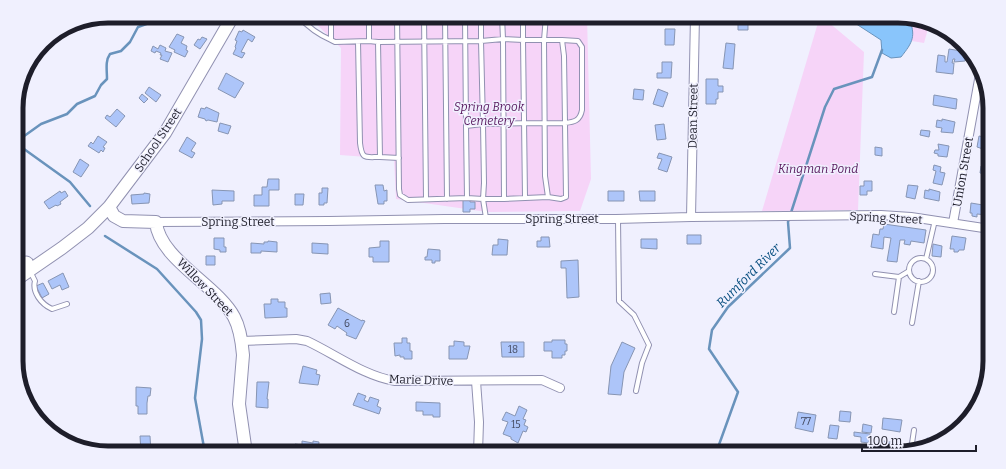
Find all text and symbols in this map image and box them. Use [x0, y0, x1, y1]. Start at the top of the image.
street label: Dean Street [685, 82, 701, 149]
park label: Spring Brook Cemetery [454, 100, 525, 128]
street label: School Street [132, 105, 185, 175]
street label: Union Street [950, 135, 976, 208]
park label: Kingman Pond [778, 162, 858, 176]
street label: Spring Street [849, 209, 924, 227]
street label: Spring Street [525, 212, 599, 226]
street label: Spring Street [201, 215, 275, 229]
water label: Rumford River [713, 240, 784, 310]
street label: Willow Street [174, 255, 236, 319]
house number: 6 [344, 318, 350, 330]
house number: 18 [508, 344, 518, 356]
street label: Marie Drive [389, 372, 453, 388]
house number: 77 [801, 416, 811, 428]
house number: 15 [511, 419, 521, 431]
scale bar [862, 427, 976, 453]
text: 100 m [868, 434, 903, 448]

